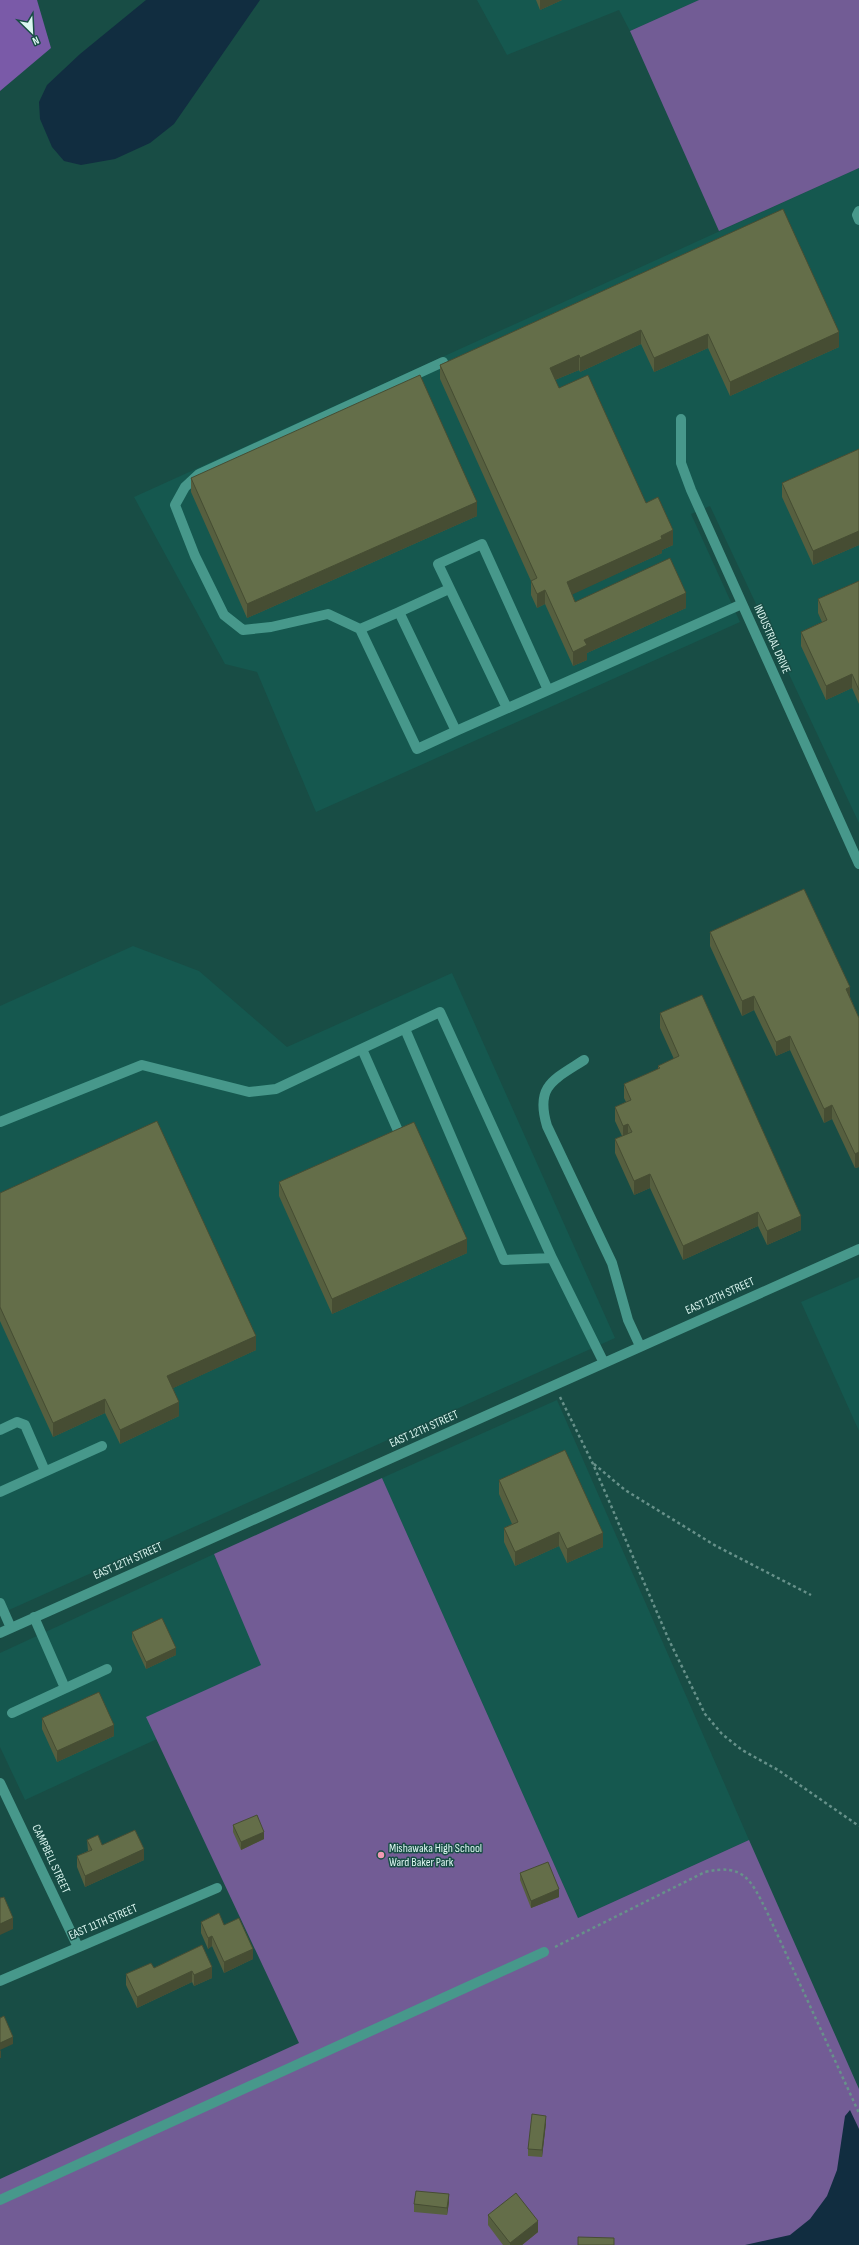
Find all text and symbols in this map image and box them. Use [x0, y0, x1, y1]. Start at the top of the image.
north arrow [12, 12, 52, 52]
text: N [30, 34, 41, 48]
street label: INDUSTRIAL DRIVE [750, 602, 794, 676]
street label: EAST 12TH STREET [683, 1274, 757, 1318]
street label: EAST 12TH STREET [387, 1407, 461, 1451]
street label: EAST 12TH STREET [91, 1539, 165, 1583]
street label: CAMPBELL STREET [28, 1822, 74, 1896]
place label: Mishawaka High School Ward Baker Park [389, 1841, 482, 1870]
marker: Mishawaka High School Ward Baker Park [376, 1850, 386, 1860]
street label: EAST 11TH STREET [66, 1901, 140, 1943]

